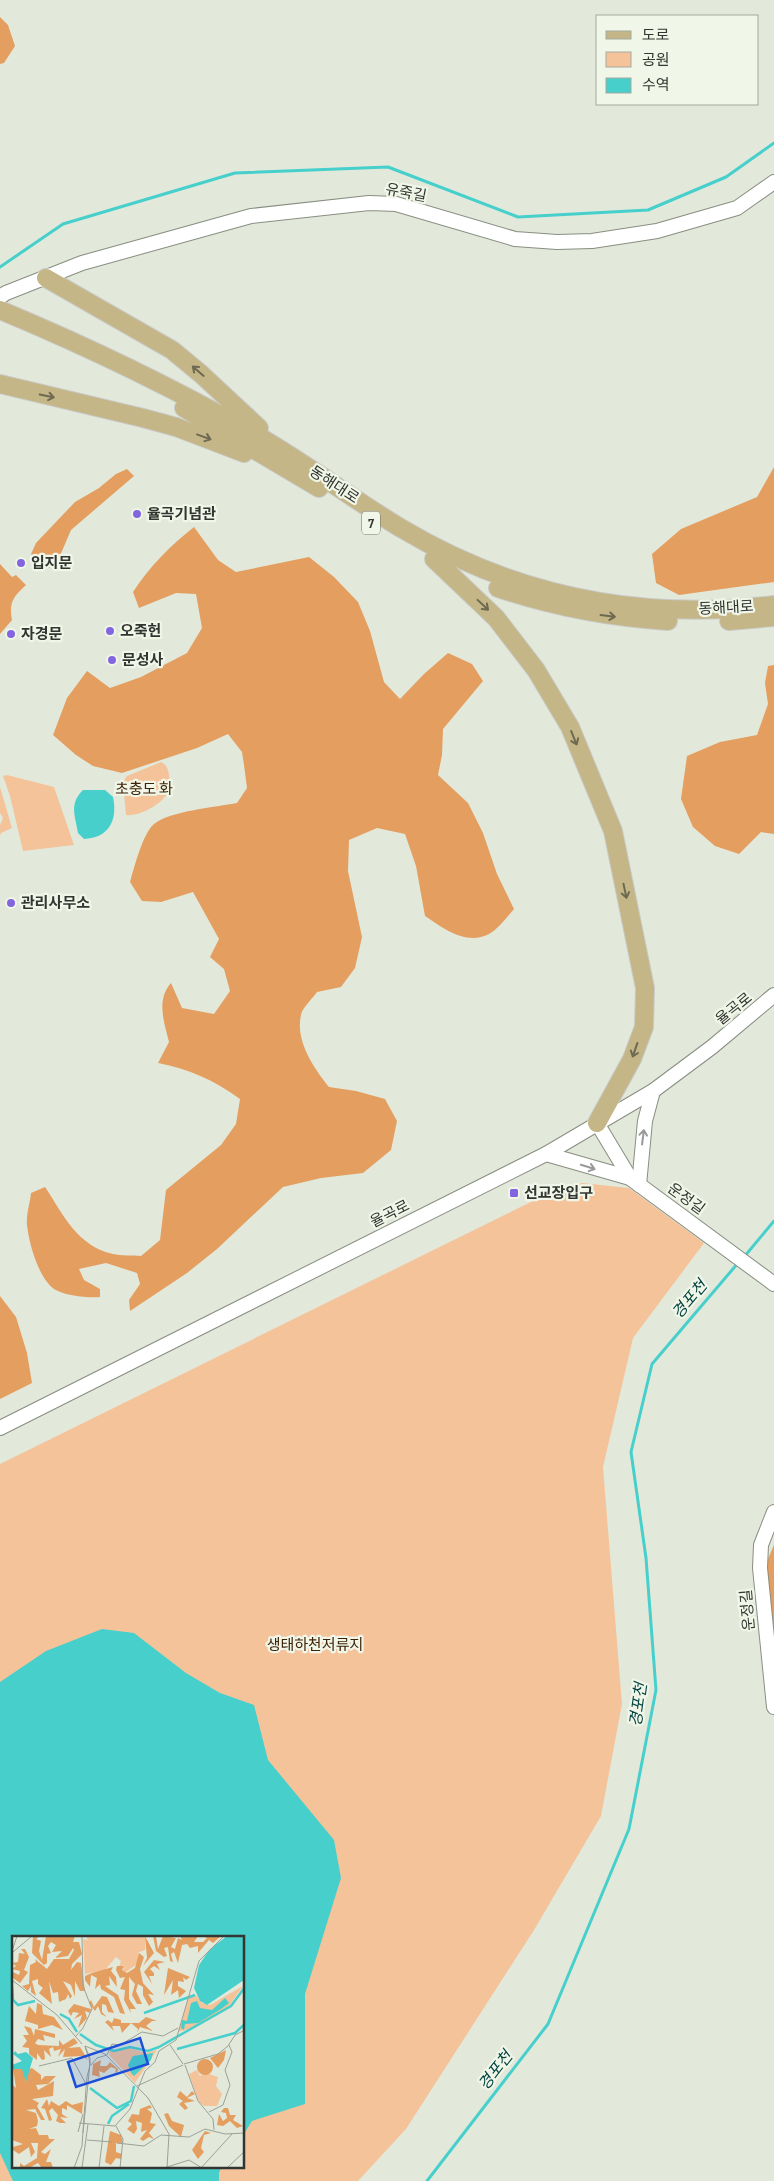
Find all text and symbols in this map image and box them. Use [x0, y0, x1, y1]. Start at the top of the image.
legend [596, 15, 759, 105]
text: 도로 [642, 26, 670, 45]
text: 공원 [642, 51, 670, 70]
text: 수역 [642, 76, 670, 95]
street label: 유죽길 [384, 180, 428, 206]
one-way arrow [191, 366, 204, 377]
one-way arrow [39, 392, 55, 401]
one-way arrow [196, 433, 211, 442]
street label: 동해대로 [306, 462, 362, 508]
place label: 율곡기념관 [147, 505, 216, 524]
marker: 율곡기념관 [131, 508, 143, 520]
road number: 7 [362, 512, 380, 534]
place label: 입지문 [31, 554, 73, 573]
marker: 입지문 [15, 557, 27, 569]
street label: 동해대로 [698, 597, 754, 619]
one-way arrow [476, 599, 489, 611]
one-way arrow [600, 611, 616, 621]
place label: 오죽헌 [120, 622, 161, 641]
place label: 자경문 [21, 625, 63, 644]
marker: 오죽헌 [104, 625, 116, 637]
marker: 자경문 [5, 628, 17, 640]
place label: 문성사 [122, 651, 164, 670]
marker: 문성사 [106, 654, 118, 666]
one-way arrow [570, 730, 579, 745]
park label: 초충도 화 [115, 780, 173, 799]
one-way arrow [621, 883, 630, 899]
place label: 관리사무소 [21, 894, 90, 913]
marker: 관리사무소 [5, 897, 17, 909]
street label: 율곡로 [712, 989, 756, 1029]
one-way arrow [630, 1042, 640, 1058]
one-way arrow [638, 1130, 648, 1146]
one-way arrow [579, 1162, 595, 1172]
street label: 운정길 [664, 1179, 708, 1219]
place label: 선교장입구 [524, 1184, 593, 1203]
marker: 선교장입구 [508, 1187, 520, 1199]
street label: 율곡로 [367, 1196, 413, 1232]
water label: 경포천 [669, 1275, 713, 1323]
street label: 운정길 [737, 1589, 759, 1631]
park label: 생태하천저류지 [267, 1636, 363, 1655]
water label: 경포천 [627, 1680, 652, 1728]
inset map [12, 1936, 245, 2168]
water label: 경포천 [475, 2046, 518, 2094]

